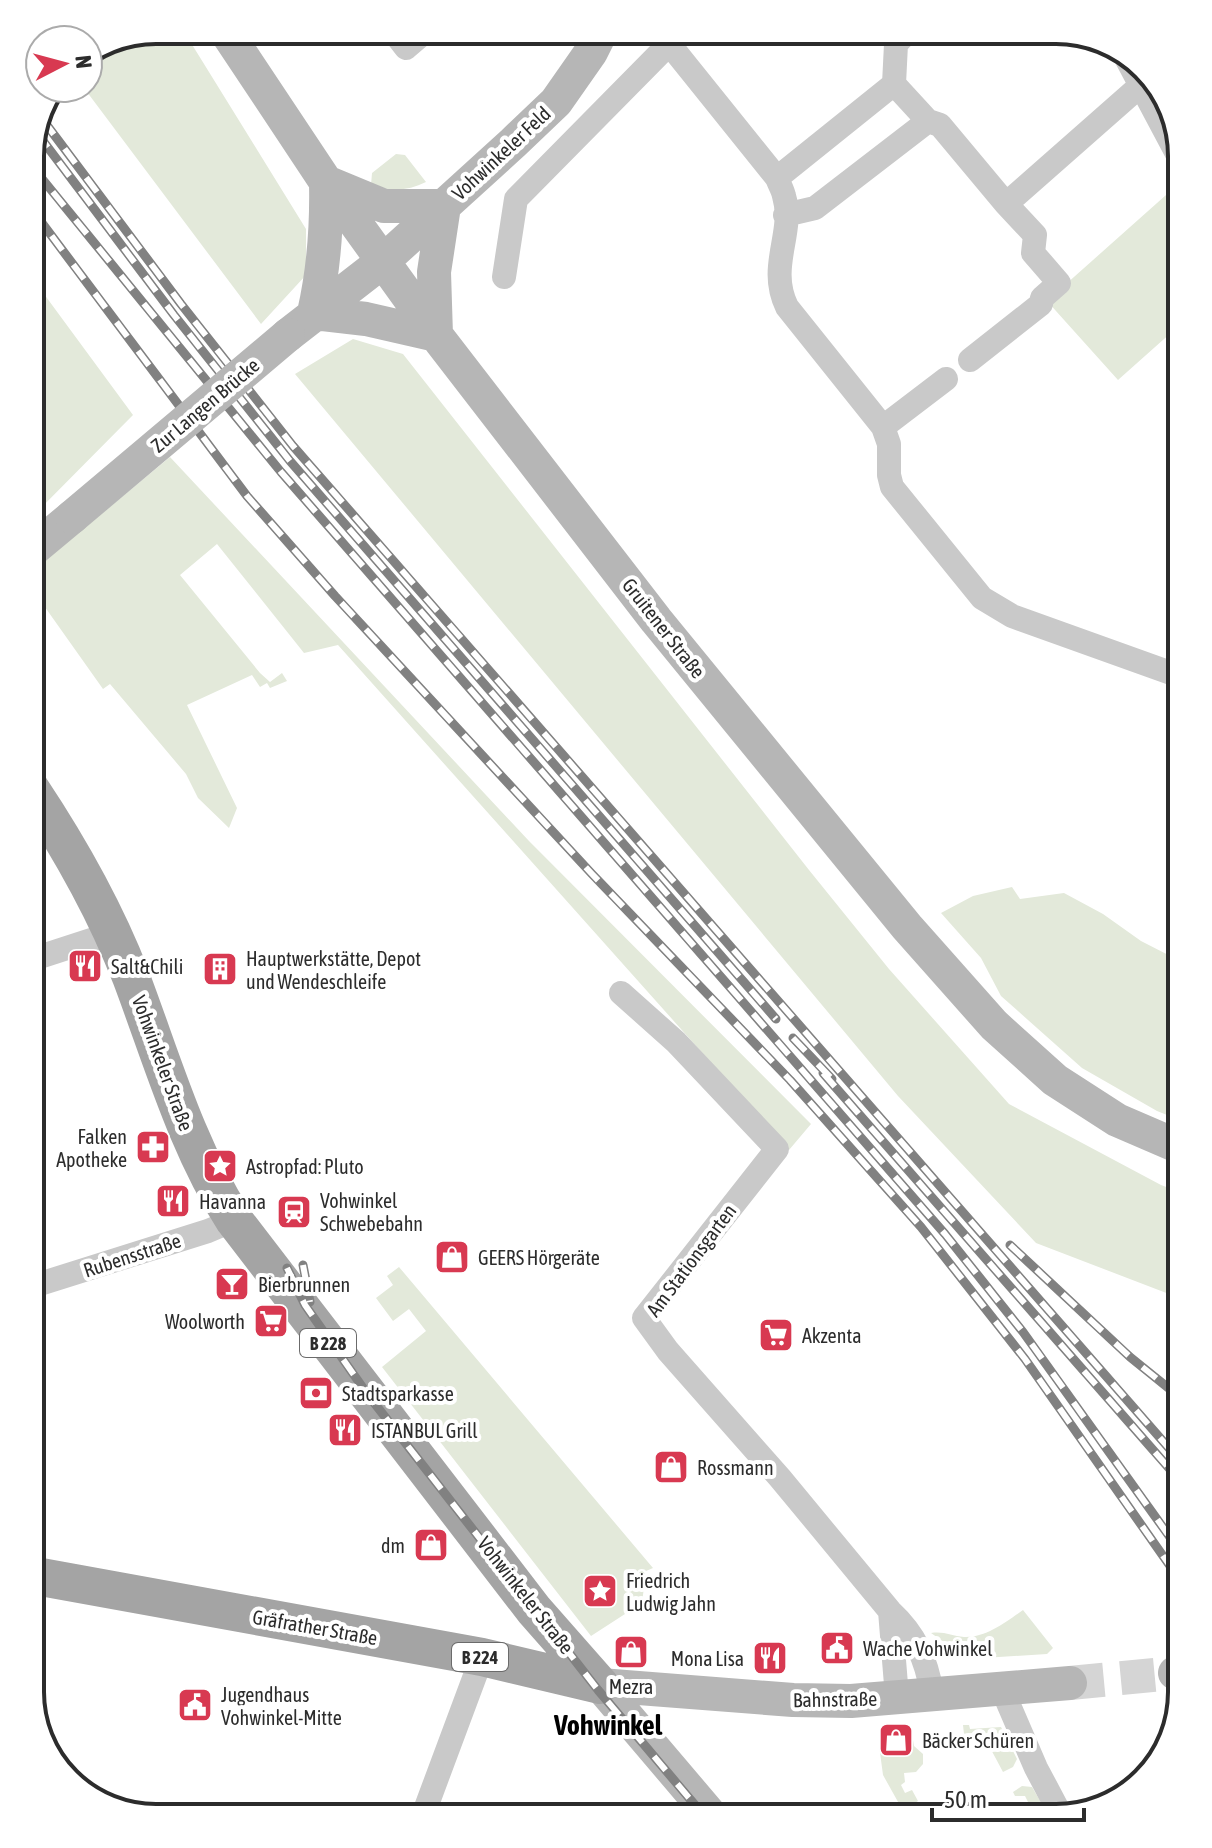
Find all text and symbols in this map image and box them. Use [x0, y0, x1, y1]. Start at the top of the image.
north arrow [24, 24, 104, 104]
text: N [70, 54, 97, 70]
street label: Vohwinkeler Feld [447, 102, 555, 204]
street label: Zur Langen Brücke [146, 353, 264, 457]
street label: Gruitener Straße [618, 574, 710, 682]
restaurant icon: Salt&Chili [66, 947, 104, 985]
place label: Hauptwerkstätte, Depot und Wendeschleife [246, 947, 421, 993]
building icon: Hauptwerkstätte, Depot und Wendeschleife [201, 950, 239, 988]
place label: Salt&Chili [111, 955, 183, 978]
street label: Vohwinkeler Straße [128, 992, 198, 1134]
place label: Falken Apotheke [56, 1125, 127, 1171]
pharmacy icon: Falken Apotheke [134, 1128, 172, 1166]
place icon: Astropfad: Pluto [201, 1147, 239, 1185]
place label: Astropfad: Pluto [246, 1155, 364, 1178]
restaurant icon: Havanna [154, 1182, 192, 1220]
place label: Vohwinkel Schwebebahn [320, 1189, 423, 1235]
place label: Havanna [199, 1190, 266, 1213]
station icon: Vohwinkel Schwebebahn [275, 1193, 313, 1231]
street label: Am Stationsgarten [641, 1199, 741, 1321]
street label: Rubensstraße [80, 1228, 184, 1282]
shop icon: GEERS Hörgeräte [433, 1238, 471, 1276]
place label: GEERS Hörgeräte [478, 1246, 600, 1269]
bar icon: Bierbrunnen [213, 1265, 251, 1303]
place label: Bierbrunnen [258, 1273, 350, 1296]
supermarket icon: Woolworth [252, 1302, 290, 1340]
place label: Woolworth [165, 1310, 245, 1333]
supermarket icon: Akzenta [757, 1316, 795, 1354]
place label: Akzenta [802, 1324, 861, 1347]
road number: B 228 [300, 1329, 356, 1357]
bank icon: Stadtsparkasse [297, 1374, 335, 1412]
place label: Stadtsparkasse [342, 1382, 454, 1405]
restaurant icon: ISTANBUL Grill [326, 1411, 364, 1449]
place label: ISTANBUL Grill [371, 1419, 478, 1442]
shop icon: Rossmann [652, 1448, 690, 1486]
place label: Rossmann [697, 1456, 774, 1479]
shop icon: dm [412, 1526, 450, 1564]
street label: Vohwinkeler Straße [473, 1532, 579, 1658]
place label: dm [381, 1534, 405, 1557]
place label: Friedrich Ludwig Jahn [626, 1569, 716, 1615]
place icon: Friedrich Ludwig Jahn [581, 1572, 619, 1610]
street label: Gräfrather Straße [251, 1605, 379, 1649]
public building icon: Wache Vohwinkel [818, 1629, 856, 1667]
shop icon: Mezra [612, 1633, 650, 1671]
place label: Wache Vohwinkel [863, 1637, 993, 1660]
restaurant icon: Mona Lisa [751, 1639, 789, 1677]
road number: B 224 [452, 1643, 508, 1671]
place label: Mona Lisa [671, 1647, 744, 1670]
place label: Mezra [609, 1675, 653, 1698]
place label: Jugendhaus Vohwinkel-Mitte [221, 1683, 342, 1729]
public building icon: Jugendhaus Vohwinkel-Mitte [176, 1686, 214, 1724]
street label: Bahnstraße [793, 1687, 877, 1711]
district label: Vohwinkel [553, 1709, 663, 1741]
shop icon: Bäcker Schüren [877, 1721, 915, 1759]
place label: Bäcker Schüren [922, 1729, 1034, 1752]
scale bar [932, 1772, 1084, 1822]
text: 50 m [944, 1786, 987, 1813]

